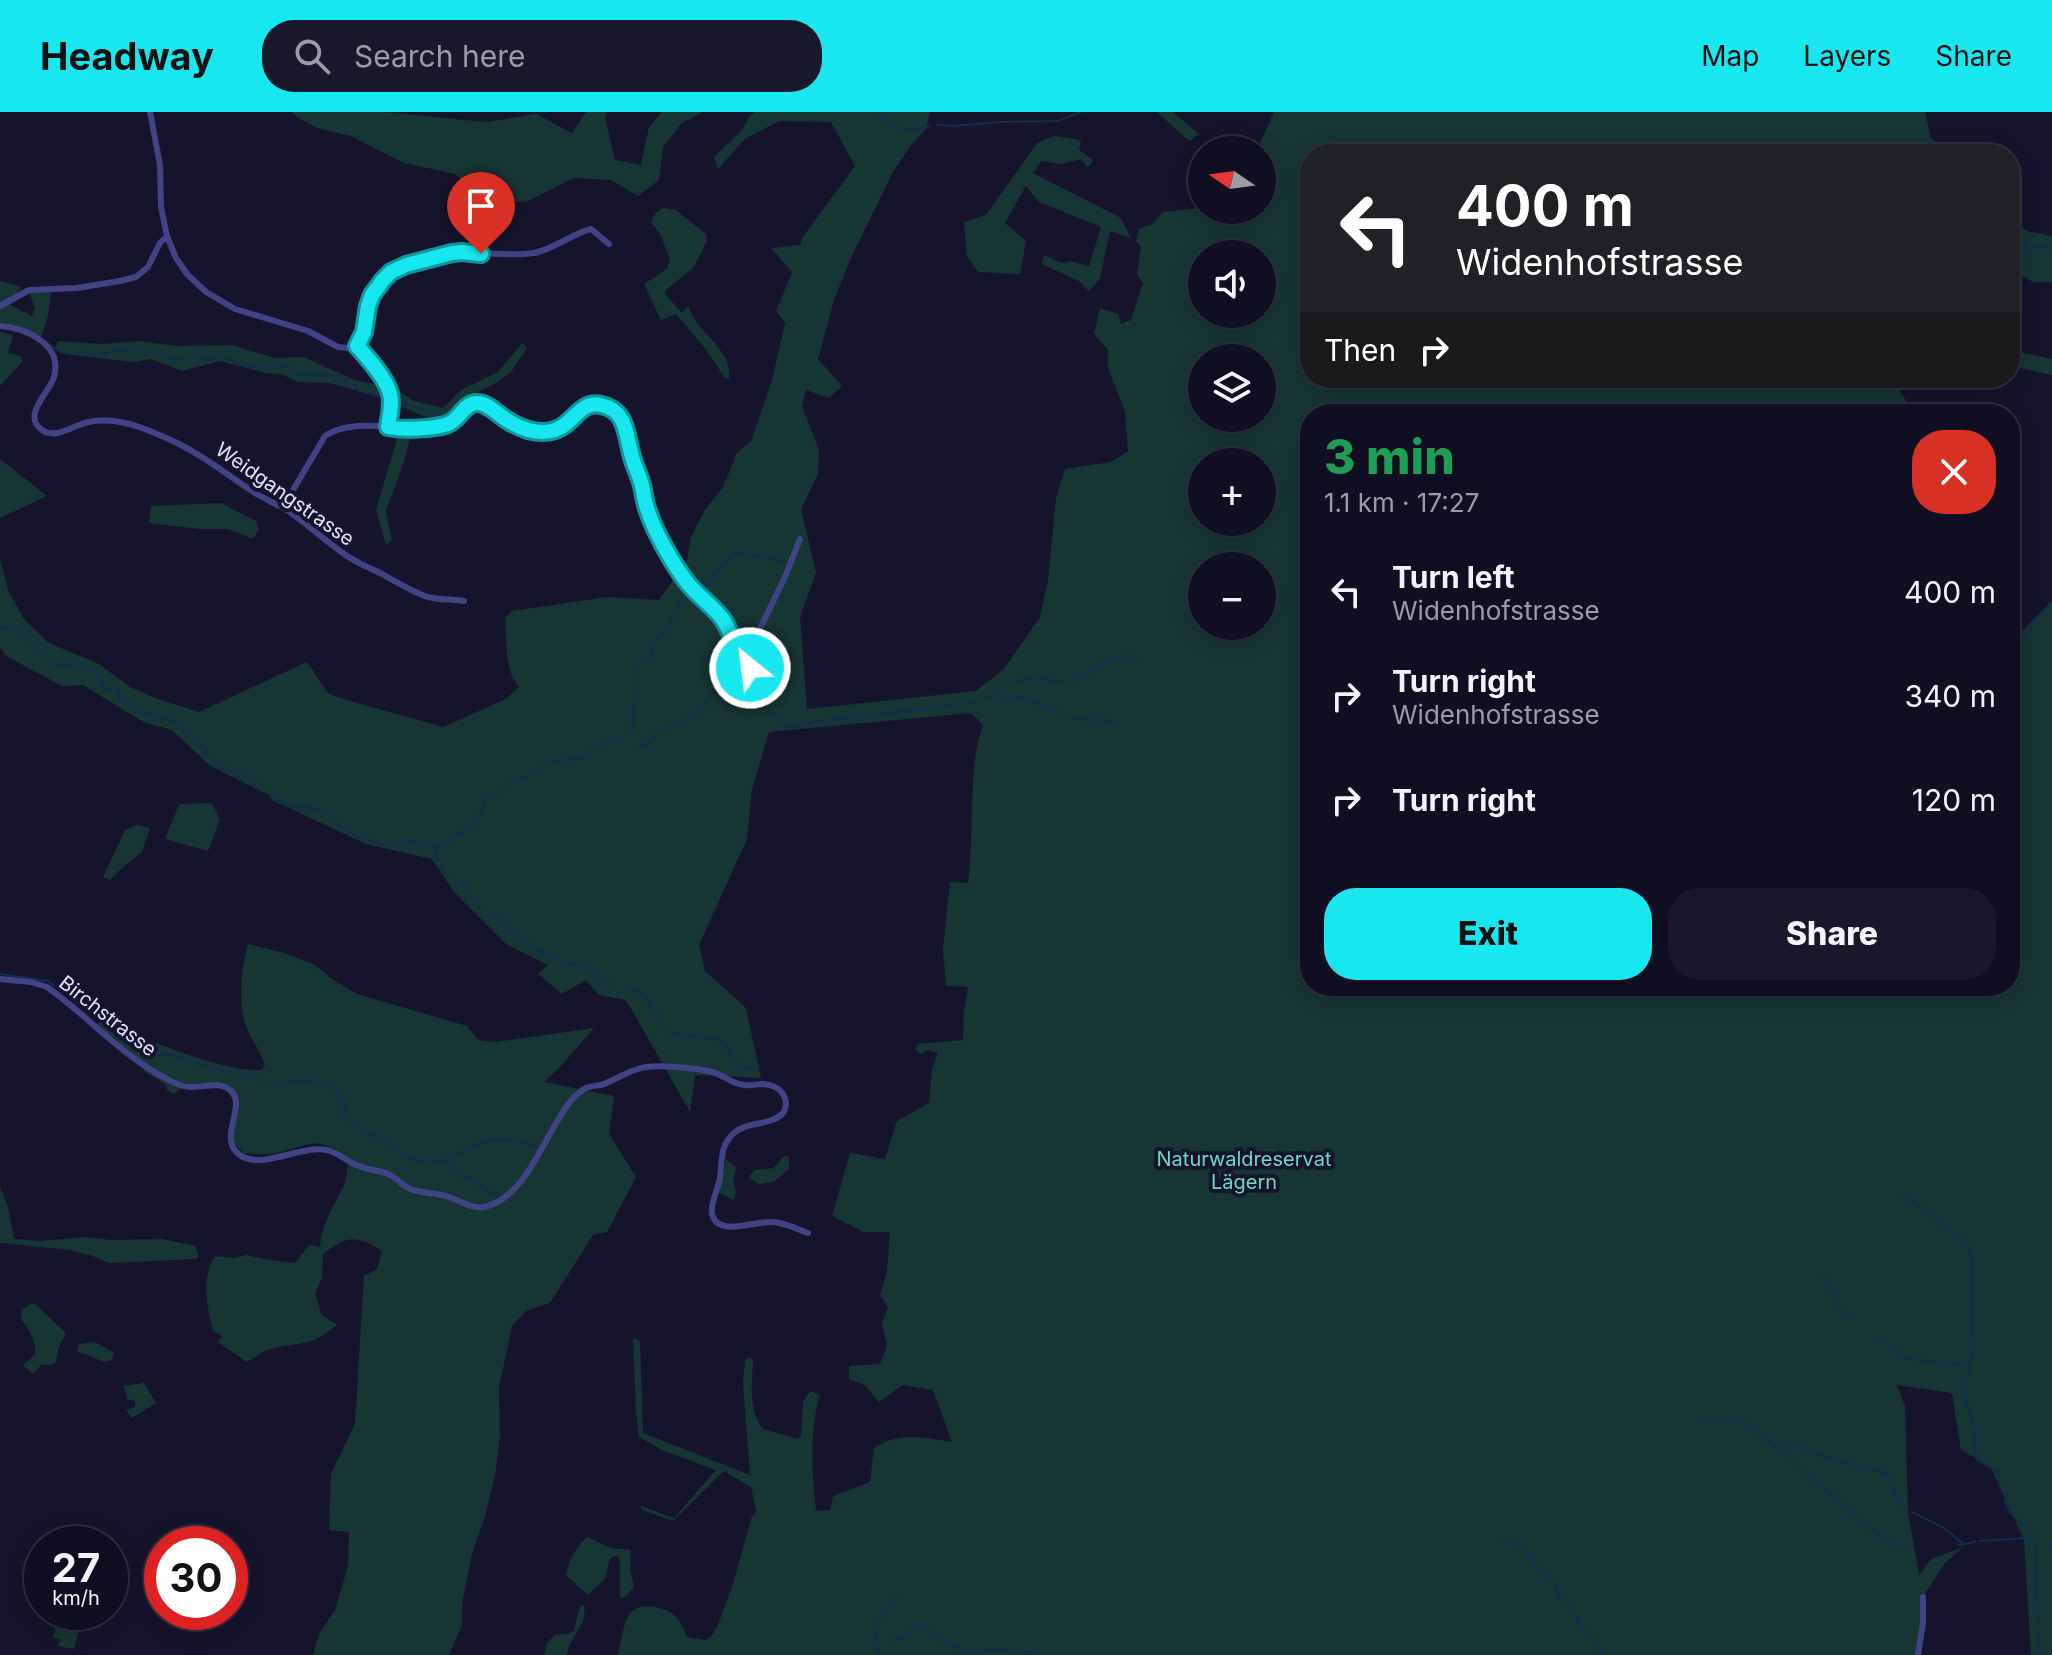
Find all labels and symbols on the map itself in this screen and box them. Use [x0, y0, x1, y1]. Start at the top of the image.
north arrow [1188, 136, 1276, 224]
pin [447, 172, 515, 254]
street label: Weidgangstrasse [211, 437, 359, 551]
position arrow [708, 626, 792, 710]
street label: Birchstrasse [55, 971, 161, 1061]
park label: Naturwaldreservat Lägern [1157, 1147, 1332, 1194]
speed limit sign: 30 [144, 1526, 248, 1630]

